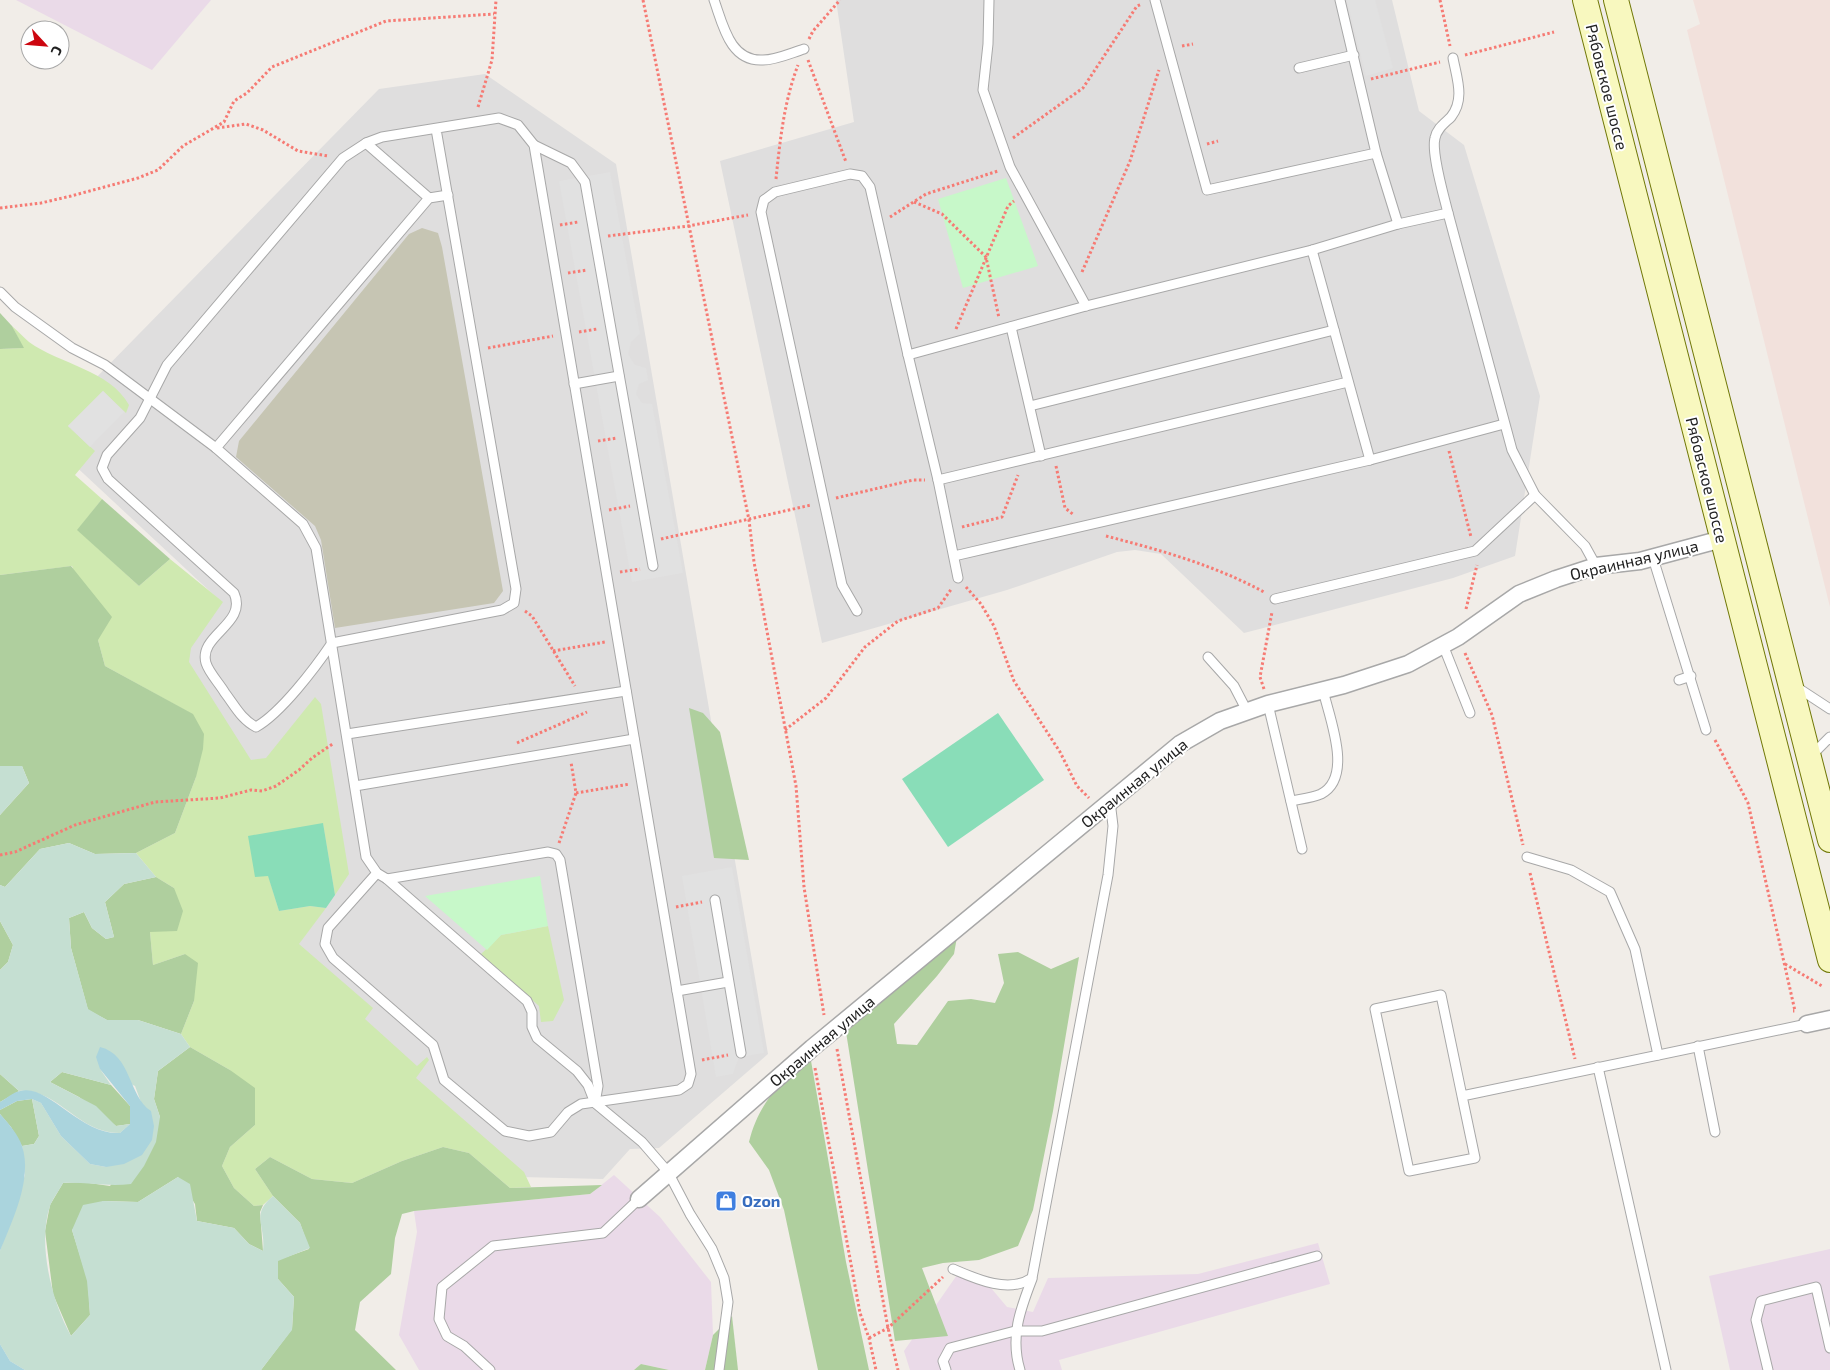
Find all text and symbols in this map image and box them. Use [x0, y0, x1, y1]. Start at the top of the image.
north arrow [20, 20, 70, 70]
street label: Рябовское шоссе [1583, 22, 1632, 152]
text: С [48, 43, 67, 58]
street label: Рябовское шоссе [1683, 415, 1732, 545]
street label: Окраинная улица [1568, 535, 1700, 585]
street label: Окраинная улица [1077, 734, 1191, 832]
street label: Окраинная улица [765, 991, 879, 1091]
shop icon: Ozon [714, 1189, 738, 1213]
place label: Ozon [742, 1191, 780, 1210]

